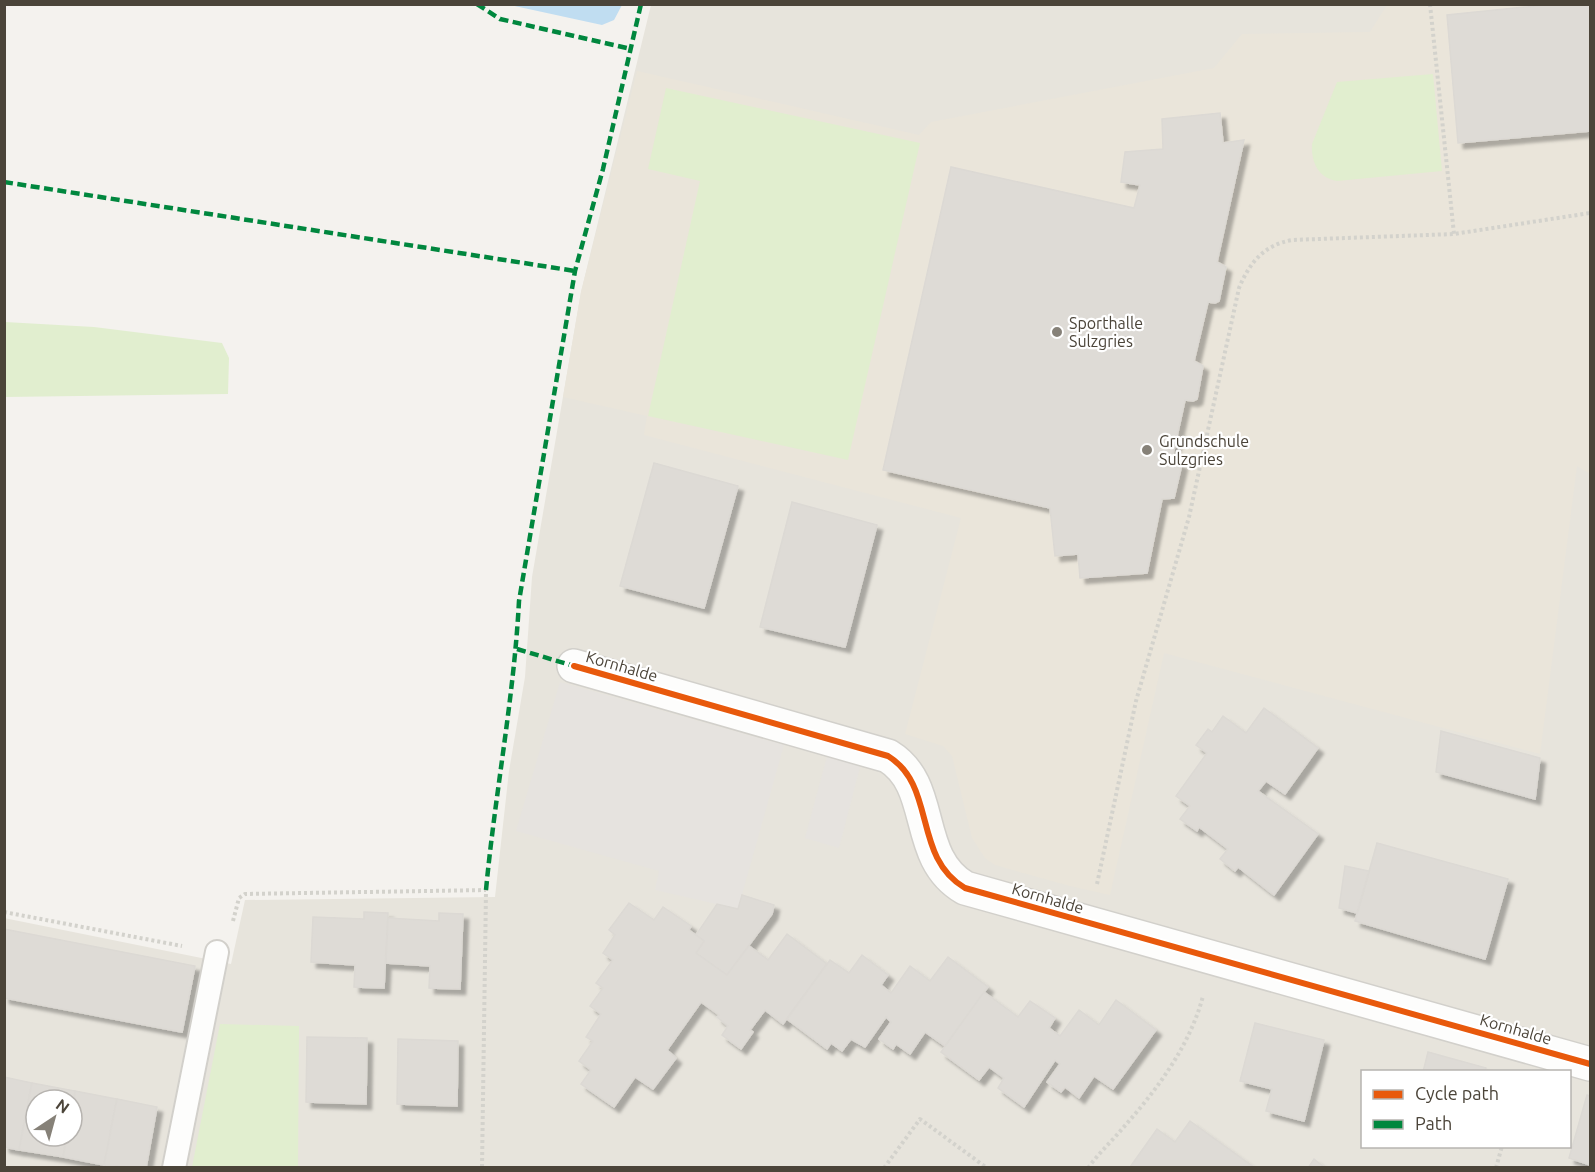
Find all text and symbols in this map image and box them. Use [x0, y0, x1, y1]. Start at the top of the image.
place label: Sporthalle Sulzgries [1069, 314, 1143, 350]
marker: Sporthalle Sulzgries [1050, 325, 1064, 339]
place label: Grundschule Sulzgries [1159, 432, 1249, 468]
marker: Grundschule Sulzgries [1140, 443, 1154, 457]
street label: Kornhalde [584, 647, 660, 685]
street label: Kornhalde [1010, 879, 1086, 917]
street label: Kornhalde [1478, 1010, 1554, 1048]
legend [1361, 1070, 1571, 1148]
text: Cycle path [1415, 1083, 1499, 1103]
north arrow [24, 1088, 84, 1148]
text: N [53, 1095, 73, 1117]
text: Path [1415, 1113, 1452, 1133]

